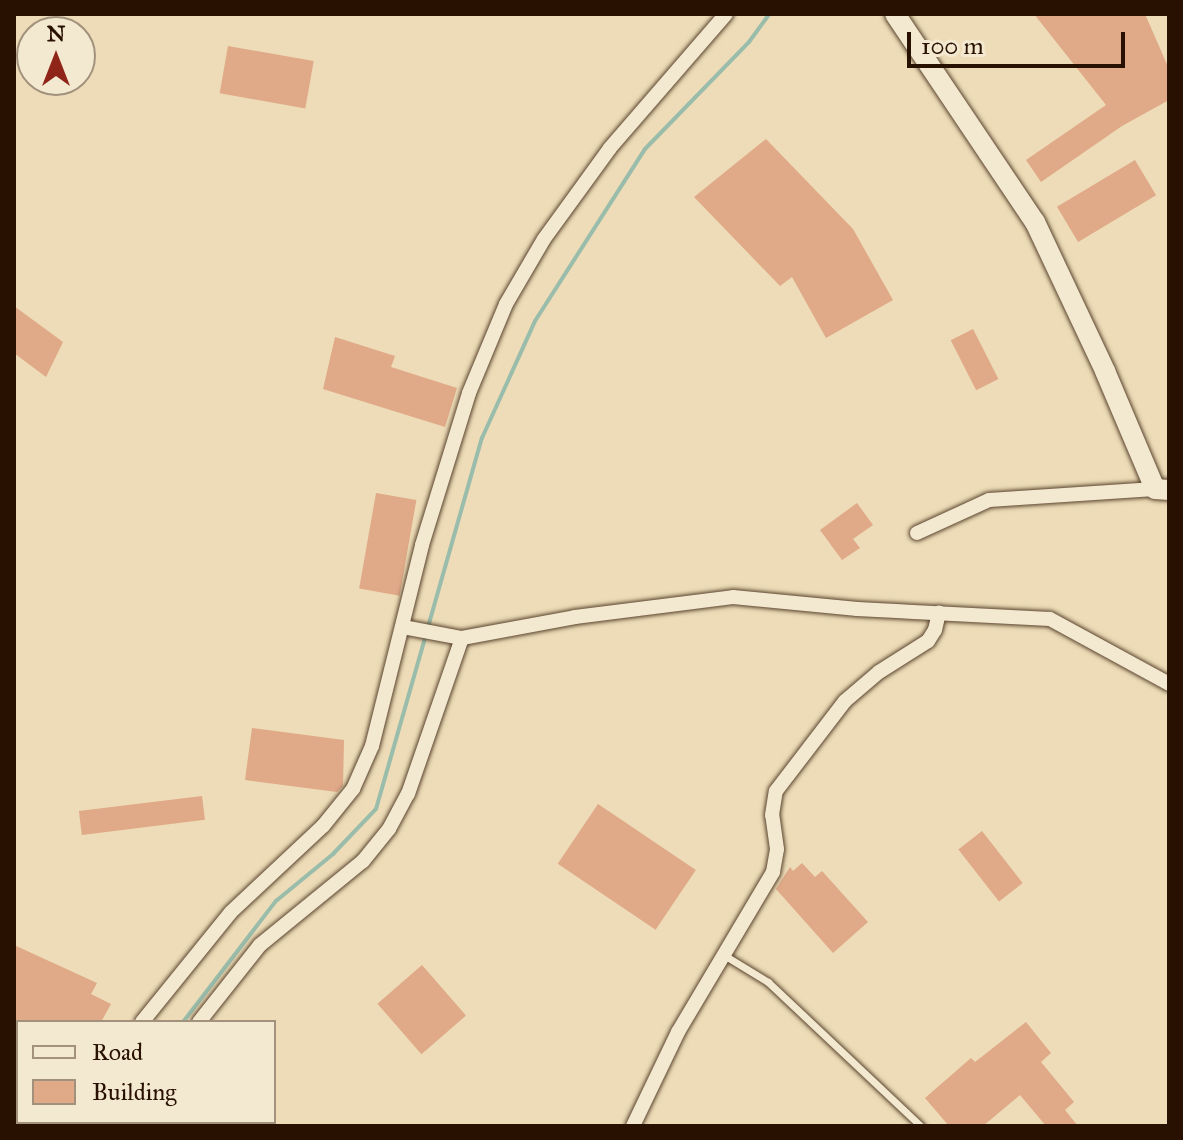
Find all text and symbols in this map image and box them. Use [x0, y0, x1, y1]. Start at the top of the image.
north arrow [16, 16, 96, 96]
scale bar [911, 16, 1129, 66]
text: N [47, 20, 65, 47]
text: 100 m [921, 31, 984, 61]
legend [16, 1020, 276, 1124]
text: Road [92, 1037, 143, 1067]
text: Building [92, 1077, 177, 1107]

